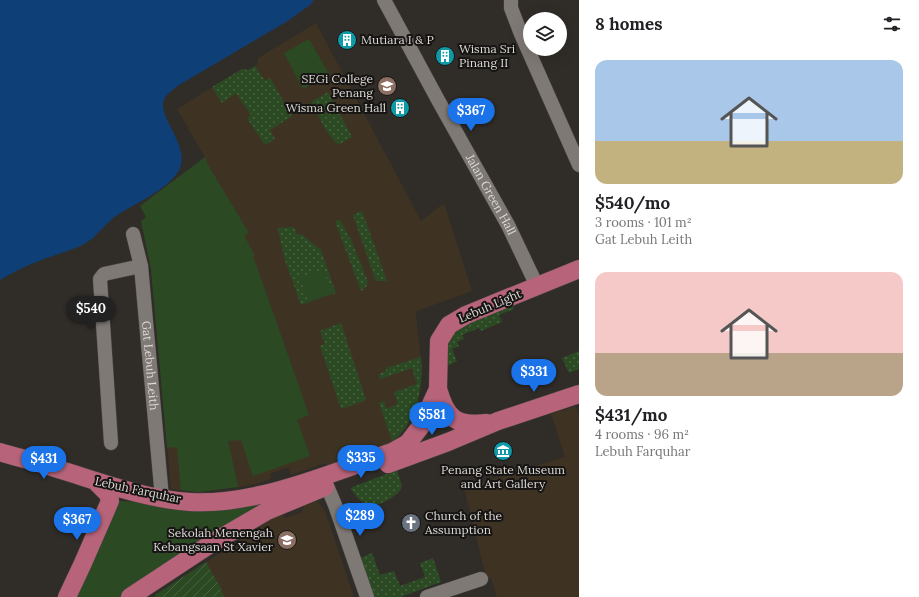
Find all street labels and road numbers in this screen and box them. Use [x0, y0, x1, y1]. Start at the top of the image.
street label: Jalan Green Hall [462, 150, 520, 237]
street label: Lebuh Light [456, 285, 524, 326]
street label: Gat Lebuh Leith [139, 320, 162, 411]
street label: Lebuh Farquhar [94, 473, 183, 506]

